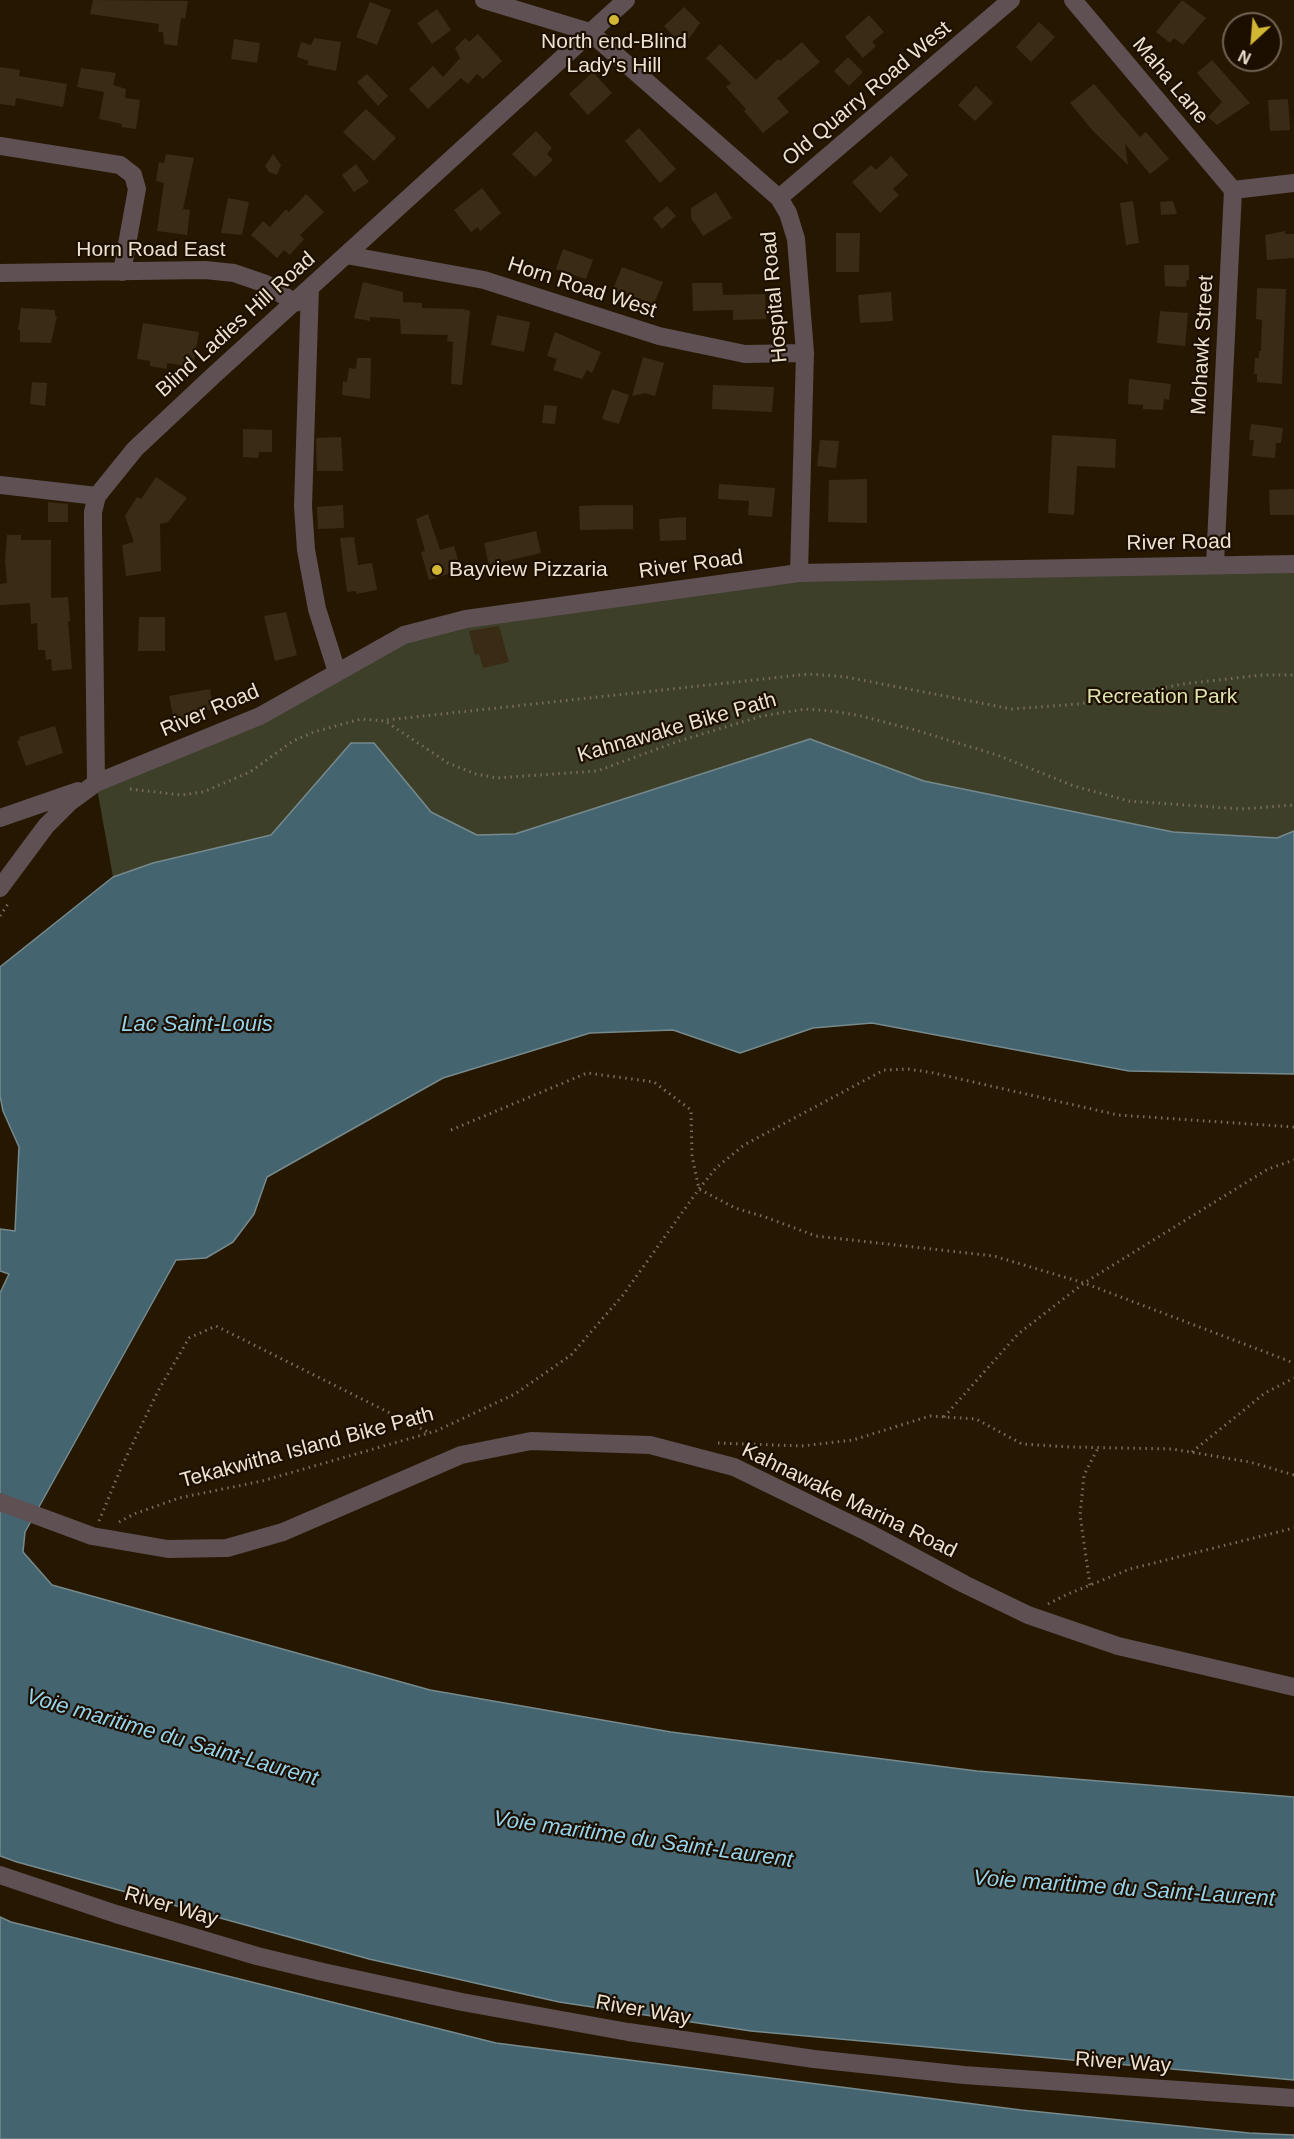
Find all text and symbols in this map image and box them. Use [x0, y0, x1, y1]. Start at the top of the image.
north arrow [1222, 12, 1282, 72]
marker: North end-Blind Lady's Hill [607, 13, 621, 27]
street label: Old Quarry Road West [778, 16, 956, 172]
place label: North end-Blind Lady's Hill [541, 29, 687, 79]
street label: Maha Lane [1127, 33, 1213, 129]
text: N [1236, 47, 1254, 67]
street label: Hospital Road [757, 230, 793, 364]
street label: Horn Road East [76, 237, 226, 263]
street label: Blind Ladies Hill Road [151, 247, 321, 403]
street label: Horn Road West [504, 252, 660, 324]
street label: Mohawk Street [1187, 274, 1219, 416]
street label: River Road [1126, 529, 1232, 557]
street label: River Road [637, 545, 745, 585]
place label: Bayview Pizzaria [449, 557, 608, 583]
marker: Bayview Pizzaria [430, 563, 444, 577]
street label: River Road [157, 679, 263, 743]
park label: Recreation Park [1087, 684, 1237, 710]
street label: Kahnawake Bike Path [575, 688, 779, 768]
water label: Lac Saint-Louis [121, 1012, 273, 1038]
street label: Tekakwitha Island Bike Path [177, 1402, 437, 1494]
street label: Kahnawake Marina Road [738, 1438, 960, 1564]
water label: Voie maritime du Saint-Laurent [23, 1684, 321, 1792]
water label: Voie maritime du Saint-Laurent [491, 1806, 795, 1874]
water label: Voie maritime du Saint-Laurent [972, 1865, 1276, 1913]
street label: River Way [121, 1882, 221, 1932]
street label: River Way [594, 1990, 692, 2032]
street label: River Way [1074, 2047, 1172, 2079]

